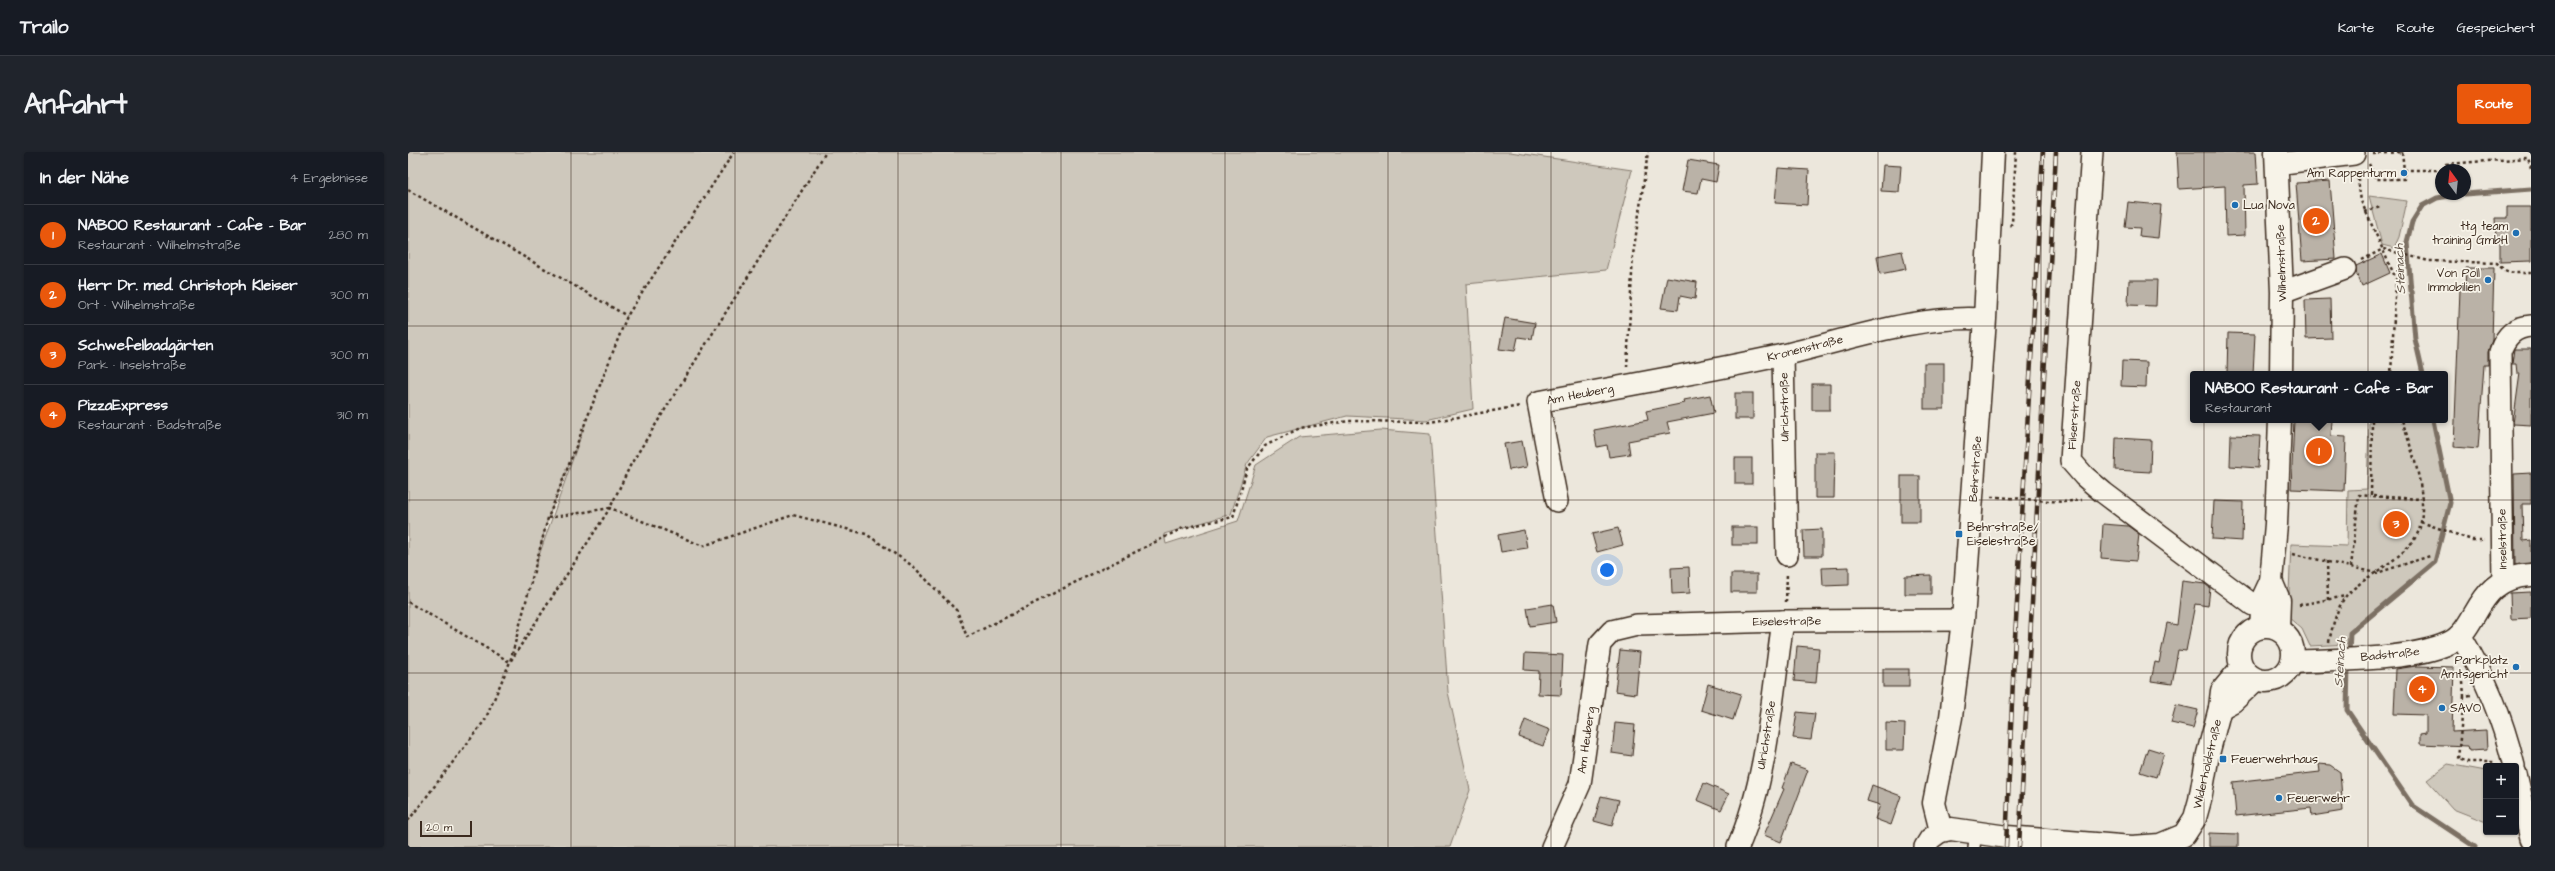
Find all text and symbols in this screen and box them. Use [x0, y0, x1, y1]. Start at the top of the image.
text: Trailo [20, 14, 69, 41]
text: Karte [2338, 18, 2374, 38]
text: Route [2396, 18, 2434, 38]
text: Gespeichert [2456, 18, 2535, 38]
button: Route [2457, 84, 2531, 124]
text: Anfahrt [24, 85, 127, 124]
north arrow [2435, 164, 2471, 200]
place label: Am Rappenturm [2307, 165, 2397, 182]
text: In der Nähe [40, 166, 129, 190]
marker: Am Rappenturm [2399, 168, 2409, 178]
text: 4 Ergebnisse [289, 169, 368, 187]
place label: Lua Nova [2243, 197, 2295, 214]
marker: Lua Nova [2230, 200, 2240, 210]
pin: 2 [2303, 206, 2329, 236]
text: NABOO Restaurant - Cafe - Bar [78, 215, 306, 236]
place label: ttg team training GmbH [2432, 218, 2509, 250]
street label: Wilhelmstraße [2272, 224, 2291, 302]
text: 1 [52, 226, 54, 244]
text: 280 m [329, 226, 368, 244]
marker: ttg team training GmbH [2511, 228, 2521, 238]
text: Restaurant · Wilhelmstraße [78, 236, 241, 254]
water label: Steinach [2390, 243, 2410, 295]
place label: Von Poll Immobilien [2428, 265, 2480, 296]
text: Herr Dr. med. Christoph Kleiser [78, 275, 298, 296]
marker: Von Poll Immobilien [2483, 275, 2493, 285]
text: 2 [49, 286, 57, 304]
text: 300 m [330, 286, 368, 304]
text: Ort · Wilhelmstraße [78, 296, 195, 314]
street label: Kronenstraße [1765, 331, 1845, 366]
text: Schwefelbadgärten [78, 335, 213, 356]
text: 3 [50, 346, 56, 364]
text: 300 m [330, 346, 368, 364]
text: Park · Inselstraße [78, 356, 186, 374]
popup [2190, 371, 2448, 423]
street label: Ulrichstraße [1775, 372, 1794, 442]
text: NABOO Restaurant - Cafe - Bar [2205, 378, 2433, 399]
street label: Filserstraße [2064, 379, 2085, 450]
street label: Am Heuberg [1545, 380, 1615, 410]
text: PizzaExpress [78, 395, 168, 416]
text: Restaurant [2205, 399, 2272, 417]
text: 4 [49, 406, 57, 424]
text: 310 m [336, 406, 368, 424]
text: Restaurant · Badstraße [78, 416, 221, 434]
street label: Behrstraße [1965, 435, 1986, 503]
pin: 1 [2306, 436, 2332, 466]
street label: Inselstraße [2493, 508, 2512, 570]
pin: 3 [2383, 509, 2409, 539]
place label: Behrstraße/ Eiselestraße [1967, 519, 2039, 550]
marker: Behrstraße/ Eiselestraße [1954, 529, 1964, 539]
your location [1597, 560, 1617, 580]
street label: Eiselestraße [1753, 612, 1822, 631]
water label: Steinach [2329, 636, 2351, 688]
street label: Badstraße [2360, 643, 2421, 666]
place label: Parkplatz Amtsgericht [2441, 652, 2508, 684]
marker: Parkplatz Amtsgericht [2511, 662, 2521, 672]
pin: 4 [2409, 674, 2435, 704]
street label: Ulrichstraße [1753, 699, 1780, 771]
place label: SAVO [2450, 700, 2481, 717]
marker: SAVO [2437, 703, 2447, 713]
street label: Am Heuberg [1573, 705, 1601, 775]
street label: Widerholdstraße [2189, 717, 2226, 811]
place label: Feuerwehrhaus [2231, 751, 2318, 768]
marker: Feuerwehrhaus [2218, 754, 2228, 764]
map controls [2483, 763, 2519, 835]
button: + [2483, 763, 2519, 799]
place label: Feuerwehr [2287, 790, 2350, 807]
marker: Feuerwehr [2274, 793, 2284, 803]
button: − [2483, 799, 2519, 835]
scale bar [420, 819, 472, 838]
text: 20 m [426, 820, 452, 835]

